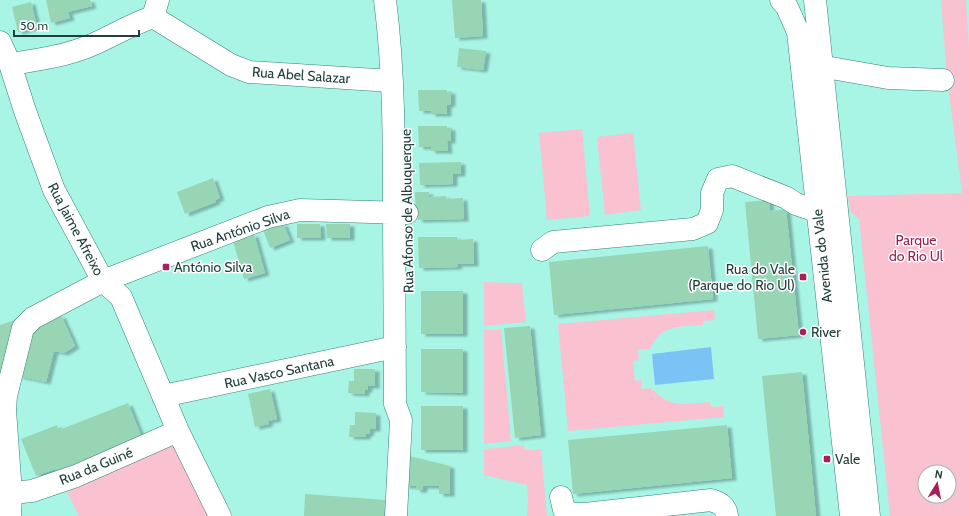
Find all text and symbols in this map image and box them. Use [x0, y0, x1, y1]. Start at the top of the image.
scale bar [14, 12, 139, 38]
text: 50 m [20, 18, 48, 33]
street label: Rua Abel Salazar [251, 63, 351, 87]
street label: Rua Afonso de Albuquerque [397, 129, 417, 293]
street label: Rua Jaime Afreixo [44, 179, 108, 279]
street label: Rua António Silva [188, 205, 292, 255]
street label: Avenida do Vale [808, 208, 836, 304]
park label: Parque do Rio Ul [889, 231, 944, 265]
place label: António Silva [174, 258, 252, 276]
place label: Rua do Vale (Parque do Rio Ul) [688, 260, 795, 294]
marker: António Silva [161, 262, 171, 272]
marker: Rua do Vale (Parque do Rio Ul) [798, 272, 808, 282]
place label: River [811, 323, 841, 341]
marker: River [798, 327, 808, 337]
street label: Rua Vasco Santana [223, 352, 336, 392]
street label: Rua da Guiné [57, 443, 135, 489]
place label: Vale [835, 450, 860, 468]
marker: Vale [822, 454, 832, 464]
north arrow [917, 464, 957, 504]
text: N [934, 467, 944, 482]

